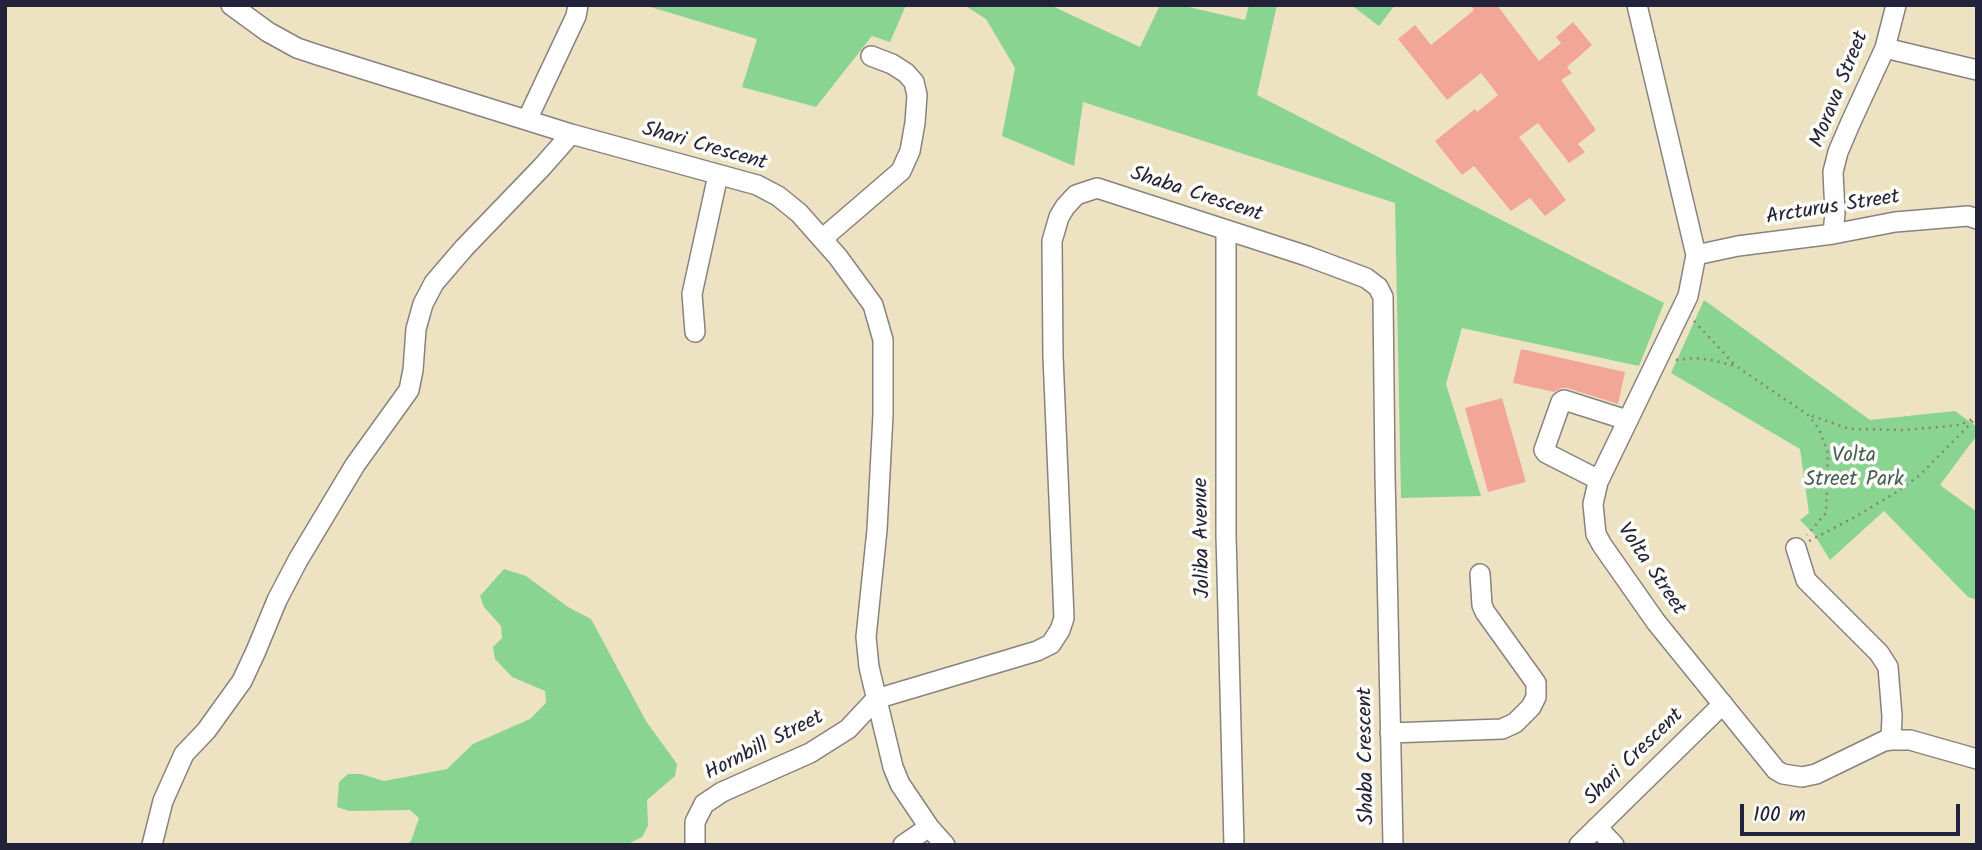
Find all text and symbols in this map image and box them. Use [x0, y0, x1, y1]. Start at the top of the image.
street label: Morava Street [1806, 28, 1876, 152]
street label: Shari Crescent [639, 118, 769, 178]
street label: Shaba Crescent [1127, 163, 1265, 229]
street label: Arcturus Street [1764, 186, 1902, 232]
park label: Volta Street Park [1804, 444, 1904, 494]
street label: Joliba Avenue [1190, 477, 1218, 599]
street label: Volta Street [1610, 519, 1690, 621]
street label: Shaba Crescent [1354, 687, 1382, 825]
street label: Shari Crescent [1580, 704, 1690, 812]
street label: Hornbill Street [701, 706, 829, 788]
scale bar [1744, 790, 1965, 834]
text: 100 m [1753, 799, 1806, 832]

